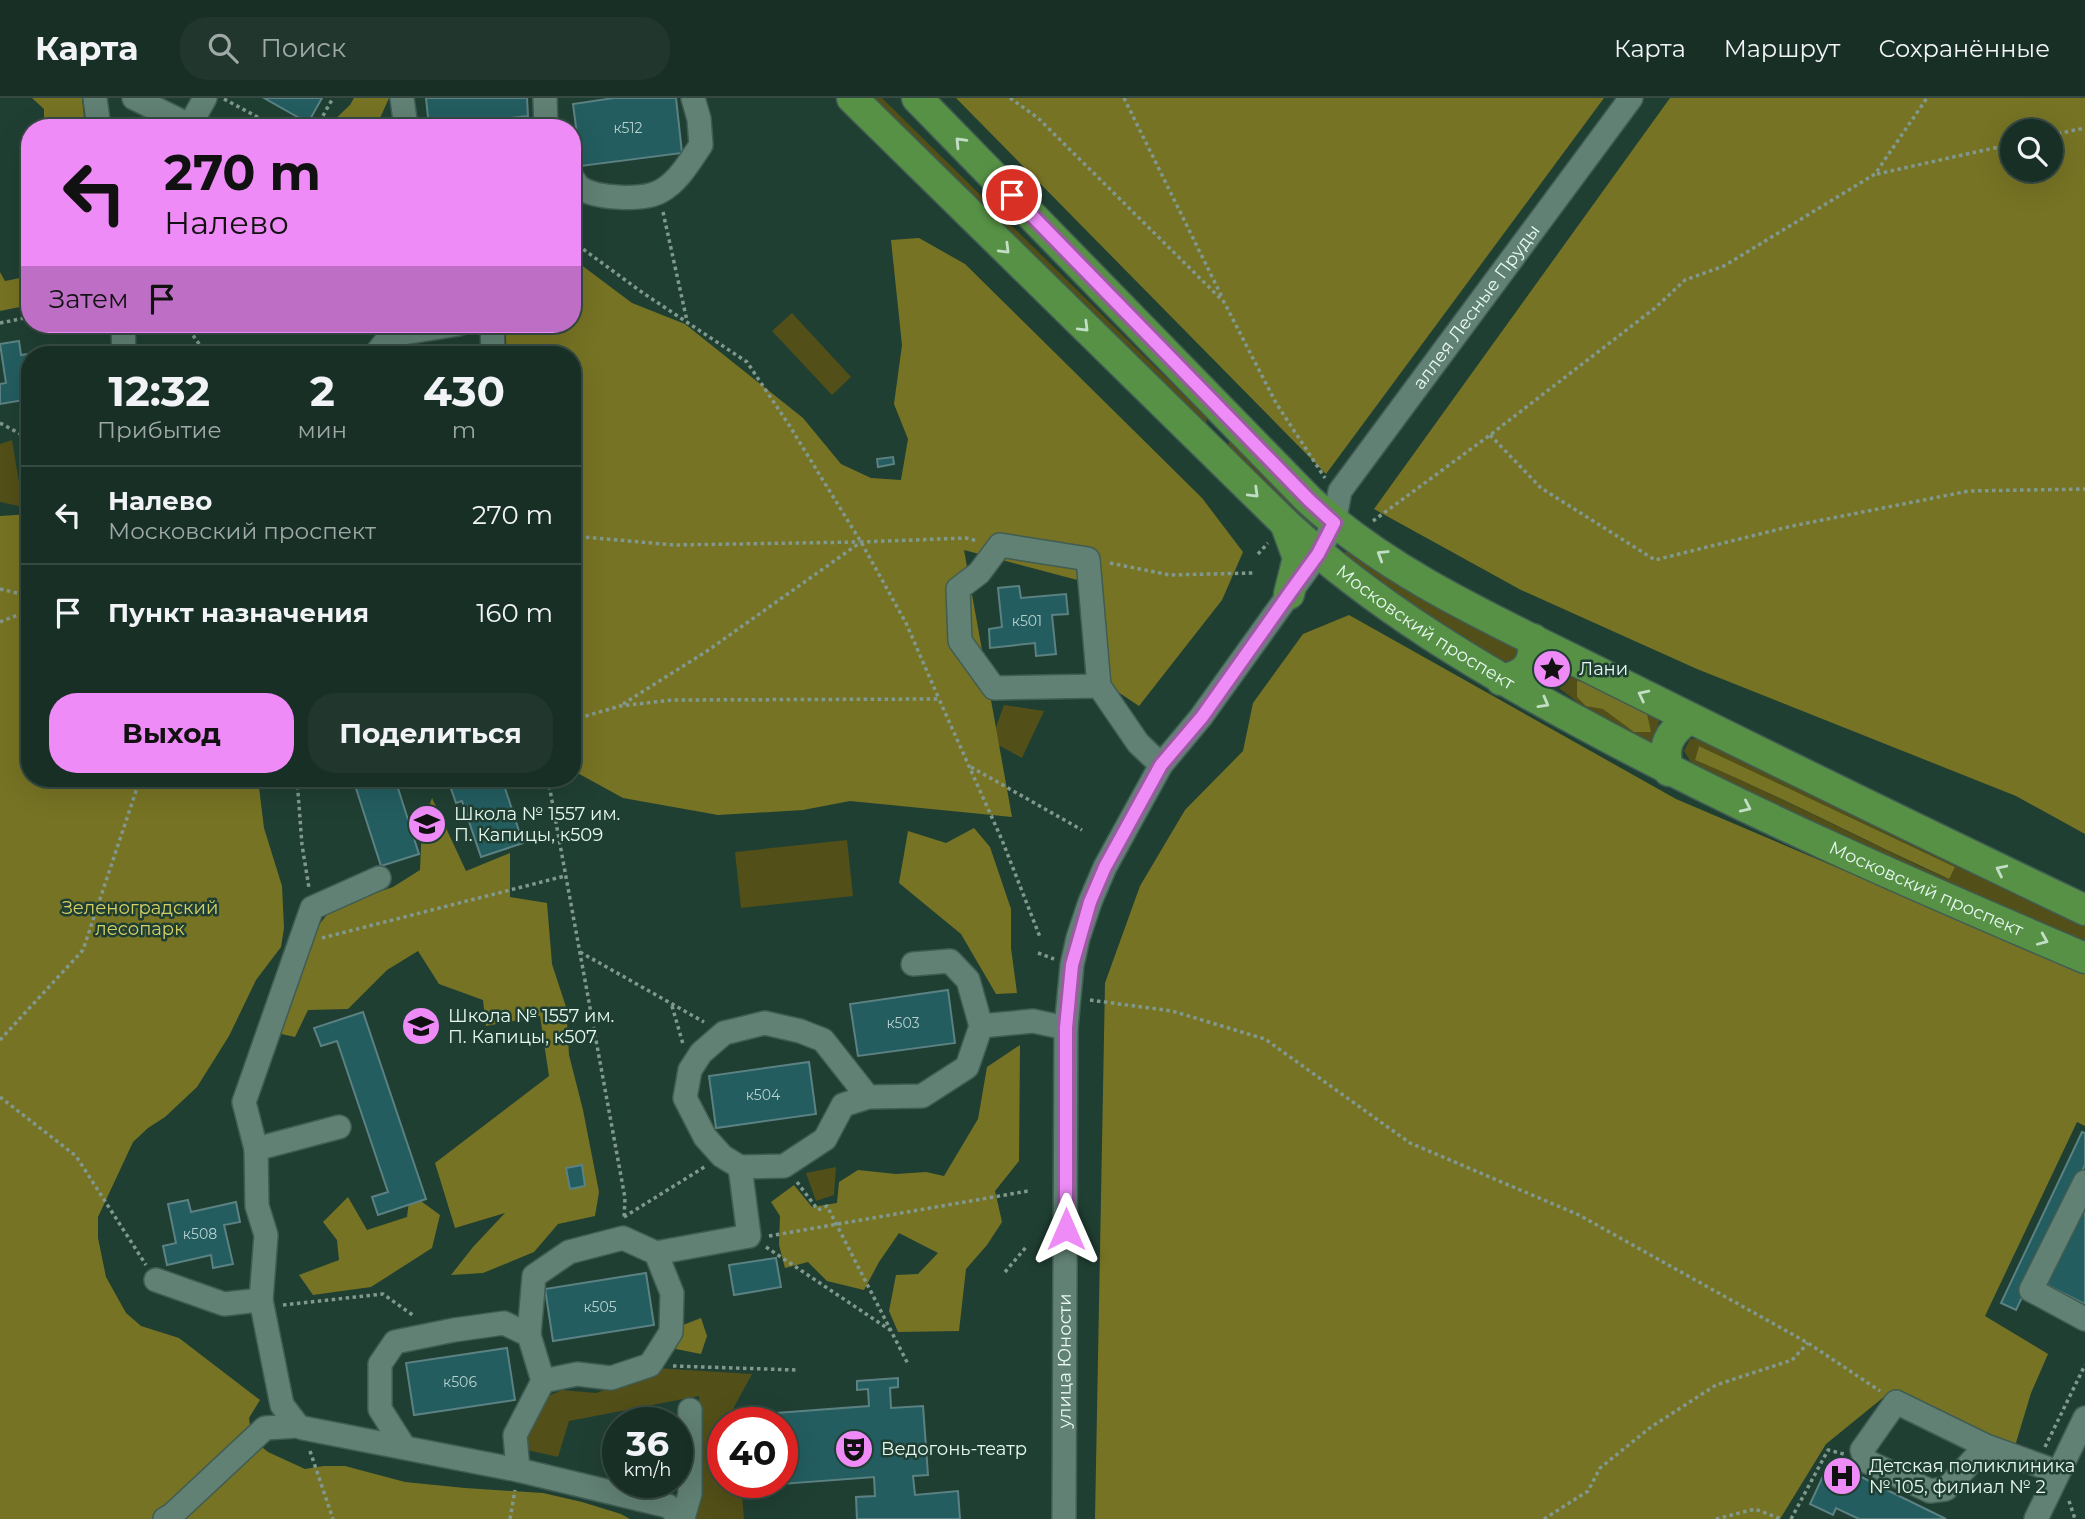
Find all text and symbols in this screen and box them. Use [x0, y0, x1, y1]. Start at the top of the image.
search box [180, 17, 670, 80]
text: Карта [35, 28, 138, 68]
icon: search [204, 29, 242, 67]
text: Поиск [260, 32, 346, 64]
text: Карта [1614, 34, 1686, 63]
text: Маршрут [1724, 34, 1840, 63]
text: Сохранённые [1878, 34, 2050, 63]
house number: к512 [613, 119, 643, 137]
map controls [2000, 119, 2063, 182]
button: search [2000, 119, 2063, 182]
one-way arrow [956, 138, 968, 150]
text: 270 m [164, 143, 321, 202]
icon: left [49, 147, 140, 238]
pin [982, 165, 1042, 225]
icon: arrive [993, 176, 1031, 214]
text: Налево [164, 203, 289, 242]
street label: аллея Лесные Пруды [1408, 220, 1545, 394]
one-way arrow [997, 241, 1009, 253]
icon: arrive [143, 280, 181, 318]
text: Затем [49, 283, 129, 315]
one-way arrow [1076, 319, 1088, 331]
text: 12:32 [108, 365, 210, 417]
text: 2 [310, 365, 335, 417]
text: 430 [423, 365, 505, 417]
text: Прибытие [97, 416, 222, 444]
text: мин [298, 416, 347, 444]
text: m [452, 416, 476, 444]
text: Налево [108, 485, 212, 517]
one-way arrow [1245, 485, 1258, 498]
icon: left [49, 496, 87, 534]
text: 270 m [472, 499, 553, 531]
text: Московский проспект [108, 517, 376, 545]
one-way arrow [1377, 551, 1390, 564]
street label: Московский проспект [1332, 560, 1519, 695]
icon: arrive [49, 594, 87, 632]
text: Пункт назначения [108, 597, 369, 629]
text: 160 m [476, 597, 553, 629]
house number: к501 [1012, 612, 1042, 630]
place icon: Лани [1531, 648, 1573, 690]
place label: Лани [1579, 658, 1628, 680]
one-way arrow [1638, 689, 1650, 703]
button: Выход [49, 693, 294, 773]
button: Поделиться [308, 693, 553, 773]
one-way arrow [1536, 695, 1549, 708]
one-way arrow [1739, 799, 1751, 813]
school or university icon: Школа № 1557 им. П. Капицы, к509 [406, 803, 448, 845]
place label: Школа № 1557 им. П. Капицы, к509 [454, 803, 620, 846]
street label: Московский проспект [1826, 837, 2027, 941]
one-way arrow [1996, 865, 2008, 879]
park label: Зеленоградский лесопарк [62, 897, 218, 940]
one-way arrow [2036, 932, 2048, 946]
school or university icon: Школа № 1557 им. П. Капицы, к507 [400, 1005, 442, 1047]
place label: Школа № 1557 им. П. Капицы, к507 [448, 1005, 614, 1048]
house number: к503 [886, 1014, 920, 1032]
house number: к504 [746, 1086, 781, 1104]
position arrow [1029, 1192, 1103, 1266]
house number: к508 [183, 1225, 217, 1243]
street label: улица Юности [1053, 1293, 1076, 1430]
house number: к505 [583, 1298, 617, 1316]
house number: к506 [443, 1373, 477, 1391]
speed limit sign: 40 [707, 1407, 798, 1498]
text: 36 [626, 1422, 669, 1465]
theatre icon: Ведогонь-театр [833, 1428, 875, 1470]
place label: Ведогонь-театр [881, 1438, 1027, 1460]
hospital icon: Детская поликлиника № 105, филиал № 2 [1821, 1455, 1863, 1497]
place label: Детская поликлиника № 105, филиал № 2 [1869, 1455, 2075, 1498]
text: km/h [623, 1459, 672, 1481]

